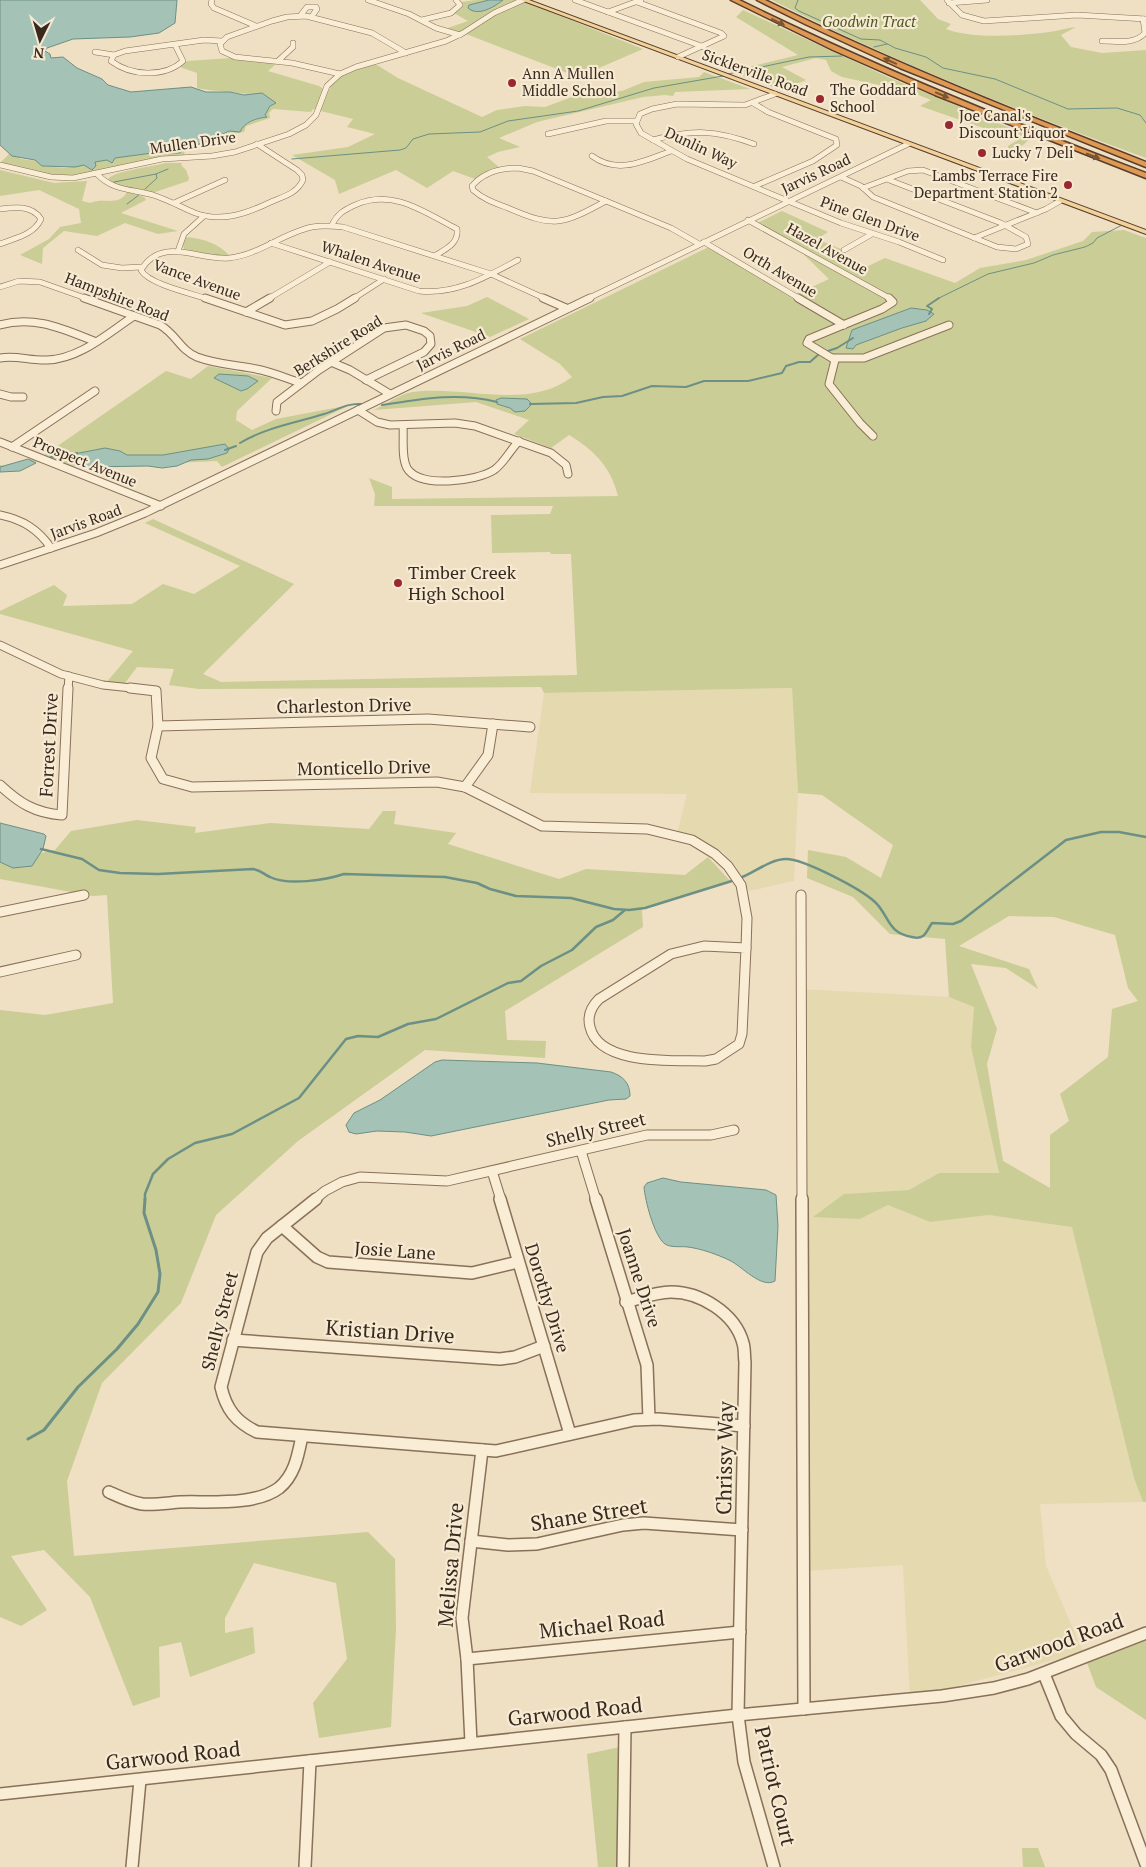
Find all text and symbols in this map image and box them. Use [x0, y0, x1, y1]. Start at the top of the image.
park label: Goodwin Tract [822, 11, 917, 31]
north arrow [15, 15, 65, 65]
one-way arrow [771, 18, 785, 26]
text: N [32, 43, 45, 63]
street label: Sicklerville Road [700, 44, 811, 100]
one-way arrow [883, 57, 897, 65]
place label: Ann A Mullen Middle School [522, 63, 617, 100]
marker: Ann A Mullen Middle School [506, 77, 518, 89]
place label: The Goddard School [830, 79, 916, 116]
one-way arrow [935, 92, 950, 99]
marker: The Goddard School [814, 93, 826, 105]
place label: Joe Canal's Discount Liquor [959, 105, 1066, 142]
marker: Joe Canal's Discount Liquor [943, 119, 955, 131]
street label: Dunlin Way [662, 122, 741, 173]
street label: Mullen Drive [149, 126, 237, 158]
place label: Lucky 7 Deli [992, 142, 1074, 162]
marker: Lucky 7 Deli [976, 147, 988, 159]
street label: Jarvis Road [778, 148, 854, 198]
one-way arrow [1086, 152, 1101, 160]
place label: Lambs Terrace Fire Department Station 2 [914, 165, 1058, 202]
marker: Lambs Terrace Fire Department Station 2 [1062, 179, 1074, 191]
street label: Pine Glen Drive [818, 191, 923, 245]
street label: Hazel Avenue [783, 218, 872, 279]
street label: Whalen Avenue [319, 235, 424, 287]
street label: Orth Avenue [739, 241, 822, 301]
street label: Vance Avenue [151, 254, 244, 304]
street label: Hampshire Road [62, 267, 172, 325]
street label: Berkshire Road [290, 310, 385, 380]
street label: Jarvis Road [413, 324, 488, 374]
street label: Prospect Avenue [30, 431, 140, 491]
street label: Jarvis Road [47, 499, 124, 543]
place label: Timber Creek High School [408, 560, 517, 605]
marker: Timber Creek High School [392, 577, 404, 589]
street label: Forrest Drive [33, 692, 63, 798]
street label: Charleston Drive [276, 692, 412, 718]
street label: Monticello Drive [297, 754, 431, 780]
street label: Shelly Street [544, 1106, 648, 1152]
street label: Joanne Drive [613, 1225, 667, 1330]
street label: Josie Lane [354, 1235, 437, 1265]
street label: Dorothy Drive [520, 1240, 576, 1355]
street label: Shelly Street [195, 1268, 243, 1373]
street label: Kristian Drive [325, 1313, 456, 1349]
street label: Chrissy Way [709, 1401, 739, 1515]
street label: Shane Street [528, 1491, 650, 1537]
street label: Melissa Drive [431, 1501, 469, 1629]
street label: Michael Road [538, 1603, 666, 1645]
street label: Garwood Road [990, 1606, 1127, 1678]
street label: Garwood Road [506, 1690, 644, 1732]
street label: Patriot Court [749, 1723, 803, 1849]
street label: Garwood Road [104, 1734, 242, 1776]

